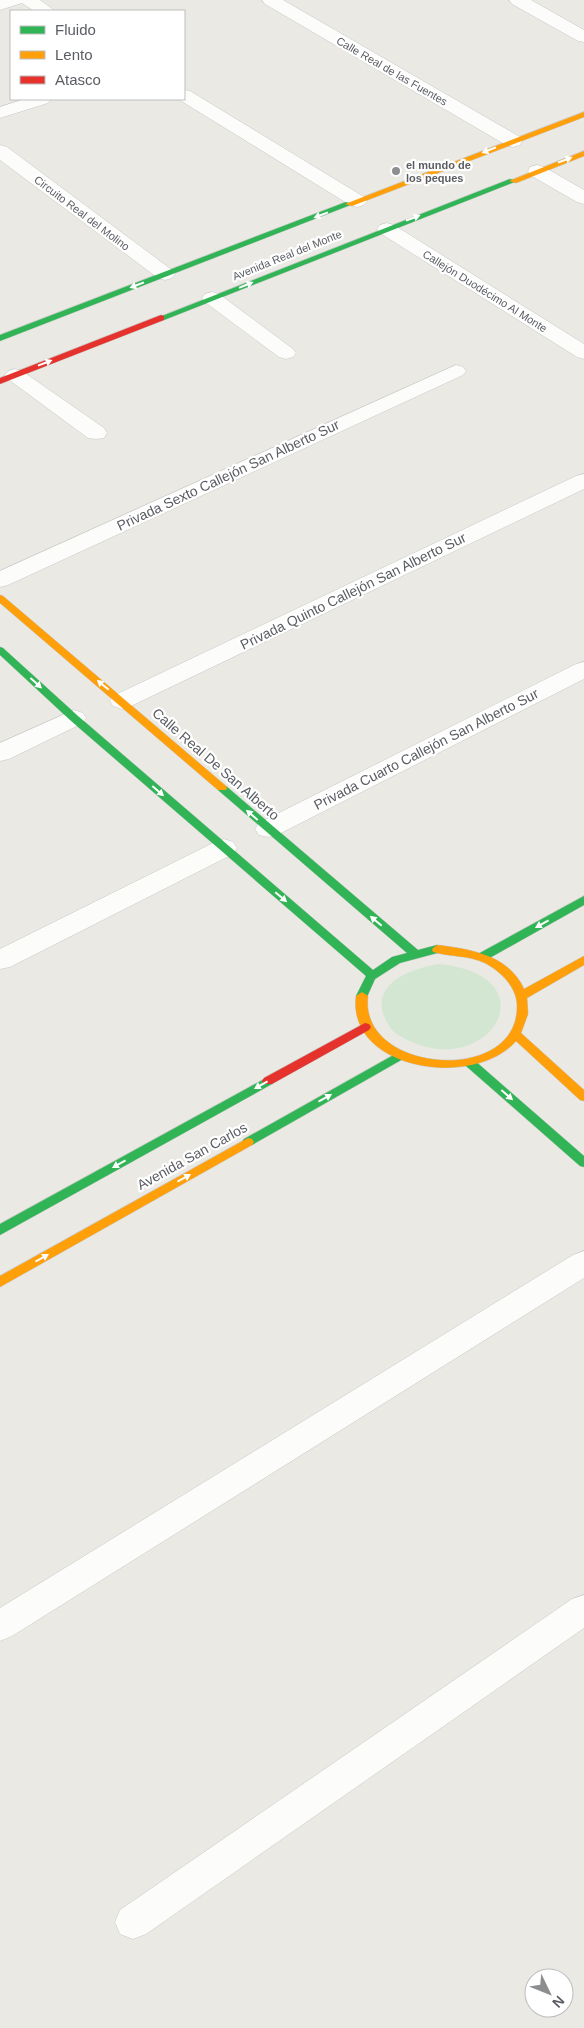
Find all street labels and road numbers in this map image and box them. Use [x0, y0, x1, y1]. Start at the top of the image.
street label: Calle Real de las Fuentes [334, 34, 450, 108]
street label: Circuito Real del Molino [32, 173, 132, 253]
street label: Avenida Real del Monte [231, 228, 343, 282]
street label: Callejón Duodécimo Al Monte [421, 248, 549, 334]
street label: Privada Sexto Callejón San Alberto Sur [114, 416, 342, 534]
street label: Privada Quinto Callejón San Alberto Sur [238, 529, 469, 653]
street label: Privada Cuarto Callejón San Alberto Sur [311, 685, 541, 813]
street label: Calle Real De San Alberto [149, 705, 283, 824]
street label: Avenida San Carlos [134, 1119, 250, 1193]

